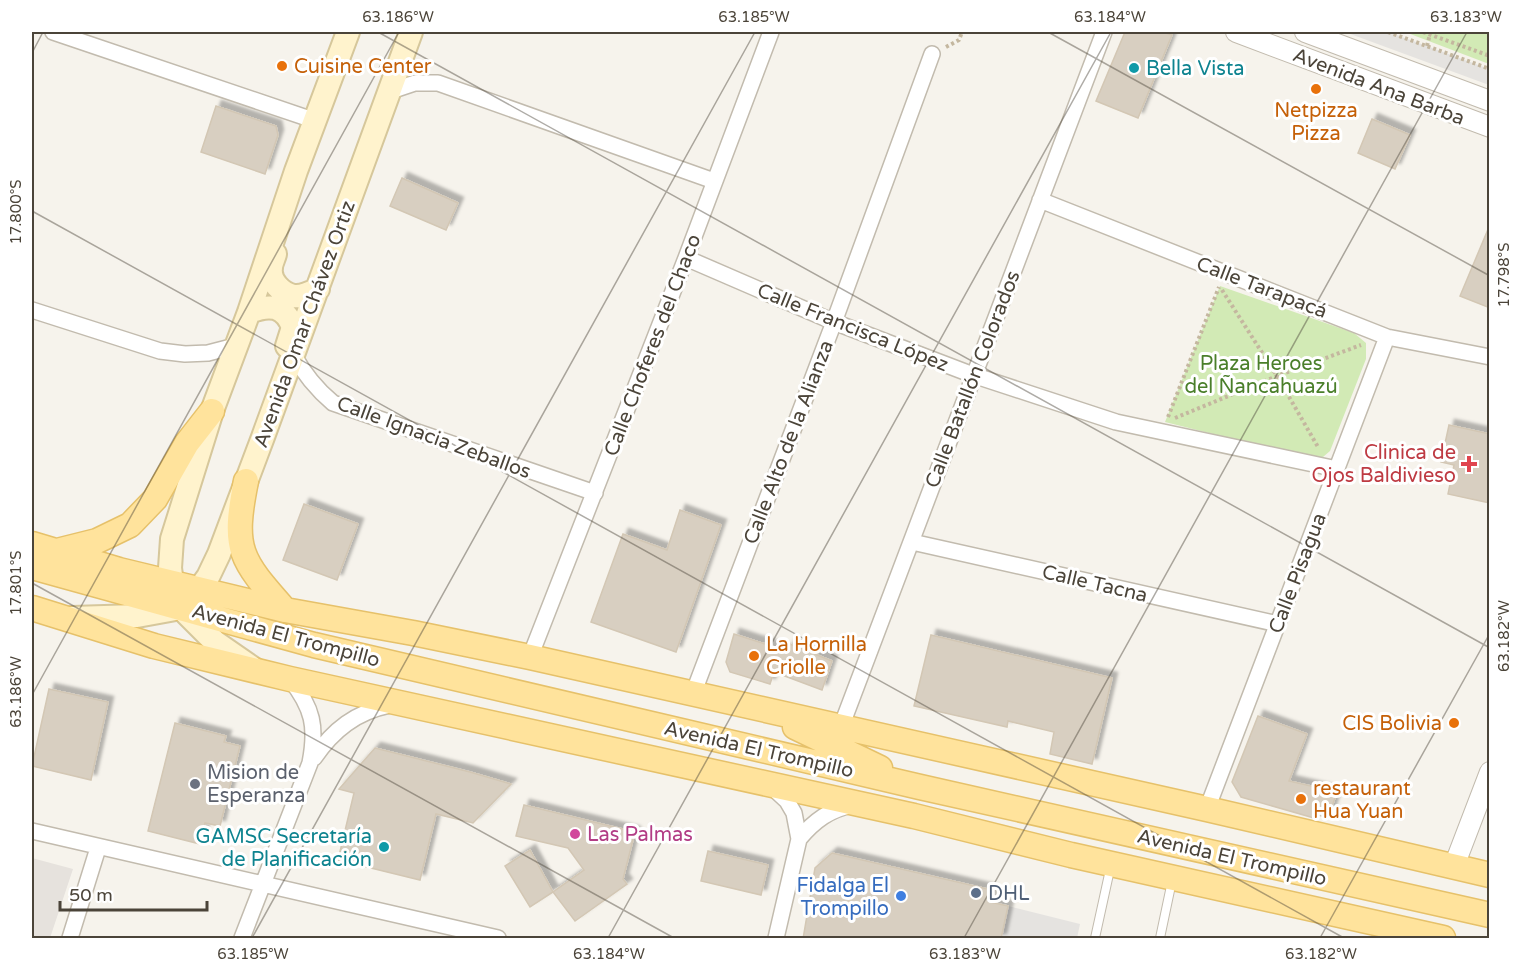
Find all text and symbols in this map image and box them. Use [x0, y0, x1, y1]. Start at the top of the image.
text: 63.186°W [362, 8, 434, 26]
text: 63.185°W [718, 8, 790, 26]
text: 63.184°W [1074, 8, 1146, 26]
text: 63.183°W [1430, 8, 1502, 26]
street label: Avenida Ana Barba [1289, 43, 1468, 131]
place label: Cuisine Center [294, 55, 432, 79]
place label: Bella Vista [1146, 57, 1245, 81]
marker: Cuisine Center [275, 59, 289, 73]
marker: Bella Vista [1127, 61, 1141, 75]
marker: Netpizza Pizza [1309, 82, 1323, 96]
place label: Netpizza Pizza [1274, 99, 1358, 146]
text: 17.800°S [7, 179, 25, 245]
street label: Avenida Omar Chávez Ortiz [249, 198, 361, 451]
street label: Calle Choferes del Chaco [599, 231, 706, 460]
text: 17.798°S [1495, 242, 1513, 308]
street label: Calle Tarapacá [1193, 252, 1330, 324]
street label: Calle Batallón Colorados [920, 267, 1026, 492]
street label: Calle Francisca López [753, 279, 952, 377]
street label: Calle Alto de la Alianza [739, 337, 839, 548]
park label: Plaza Heroes del Ñancahuazú [1184, 352, 1338, 399]
street label: Calle Ignacia Zeballos [333, 392, 534, 484]
place label: Clinica de Ojos Baldivieso [1312, 441, 1456, 488]
marker: Clinica de Ojos Baldivieso [1460, 455, 1478, 473]
street label: Calle Pisagua [1264, 510, 1332, 637]
text: 17.801°S [7, 550, 25, 616]
street label: Calle Tacna [1040, 560, 1150, 608]
street label: Avenida El Trompillo [189, 599, 382, 673]
text: 63.182°W [1495, 600, 1513, 672]
place label: La Hornilla Criolle [766, 633, 867, 680]
marker: La Hornilla Criolle [747, 649, 761, 663]
text: 63.186°W [7, 656, 25, 728]
place label: CIS Bolivia [1342, 712, 1442, 736]
street label: Avenida El Trompillo [662, 716, 856, 783]
marker: CIS Bolivia [1447, 716, 1461, 730]
place label: Mision de Esperanza [207, 761, 305, 808]
marker: Mision de Esperanza [188, 777, 202, 791]
place label: restaurant Hua Yuan [1313, 777, 1411, 824]
marker: restaurant Hua Yuan [1294, 792, 1308, 806]
place label: Las Palmas [587, 823, 693, 847]
street label: Avenida El Trompillo [1135, 824, 1329, 891]
place label: GAMSC Secretaría de Planificación [195, 825, 372, 872]
marker: Las Palmas [568, 827, 582, 841]
marker: GAMSC Secretaría de Planificación [377, 840, 391, 854]
scale bar [60, 874, 207, 912]
place label: Fidalga El Trompillo [796, 874, 889, 921]
place label: DHL [988, 882, 1030, 906]
text: 50 m [69, 884, 113, 906]
marker: DHL [969, 886, 983, 900]
marker: Fidalga El Trompillo [894, 889, 908, 903]
text: 63.185°W [217, 945, 289, 963]
text: 63.184°W [573, 945, 645, 963]
text: 63.183°W [929, 945, 1001, 963]
text: 63.182°W [1285, 945, 1357, 963]

